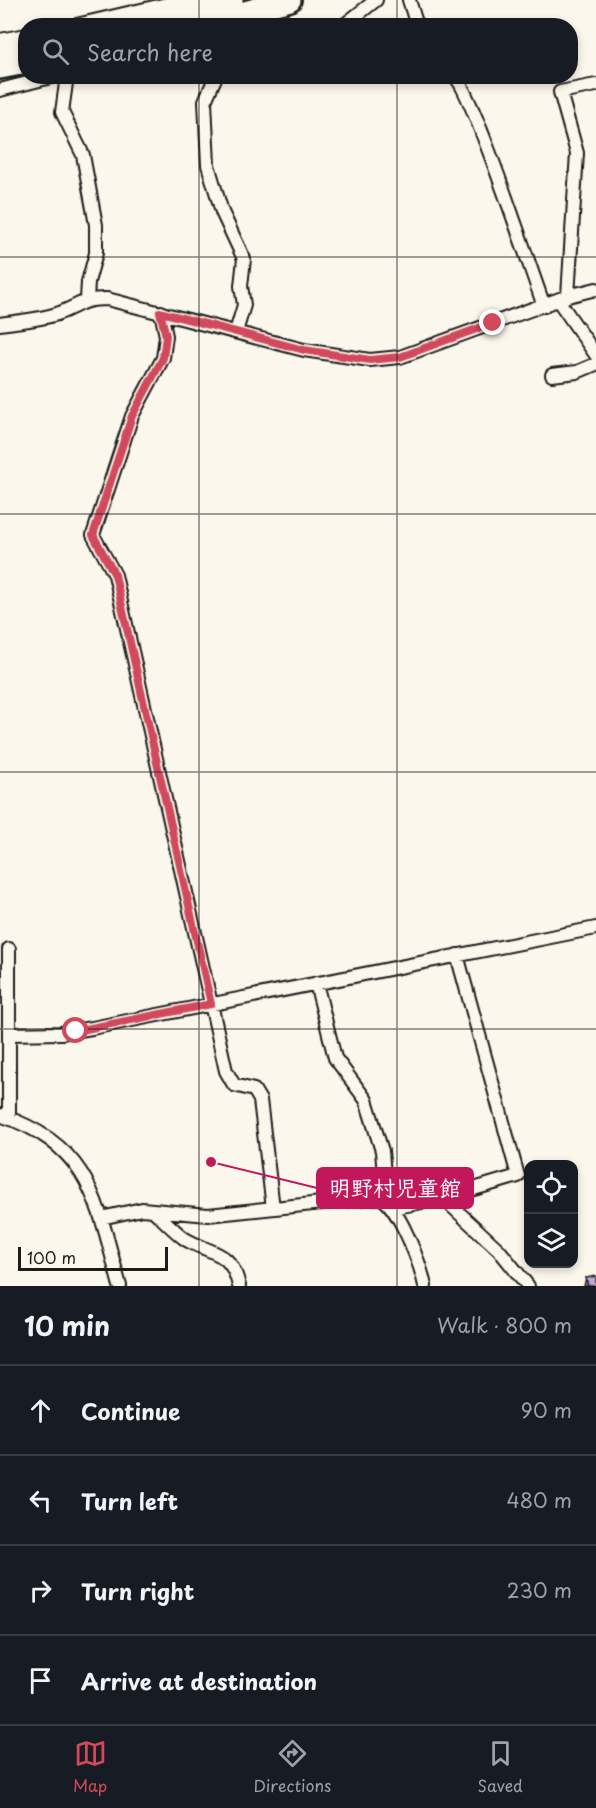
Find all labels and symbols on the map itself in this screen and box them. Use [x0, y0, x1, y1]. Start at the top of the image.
route end [479, 309, 505, 335]
route start [62, 1017, 88, 1043]
callout: 明野村児童館 [317, 1168, 473, 1208]
text: 明野村児童館 [329, 1170, 461, 1203]
scale bar [18, 1244, 168, 1272]

